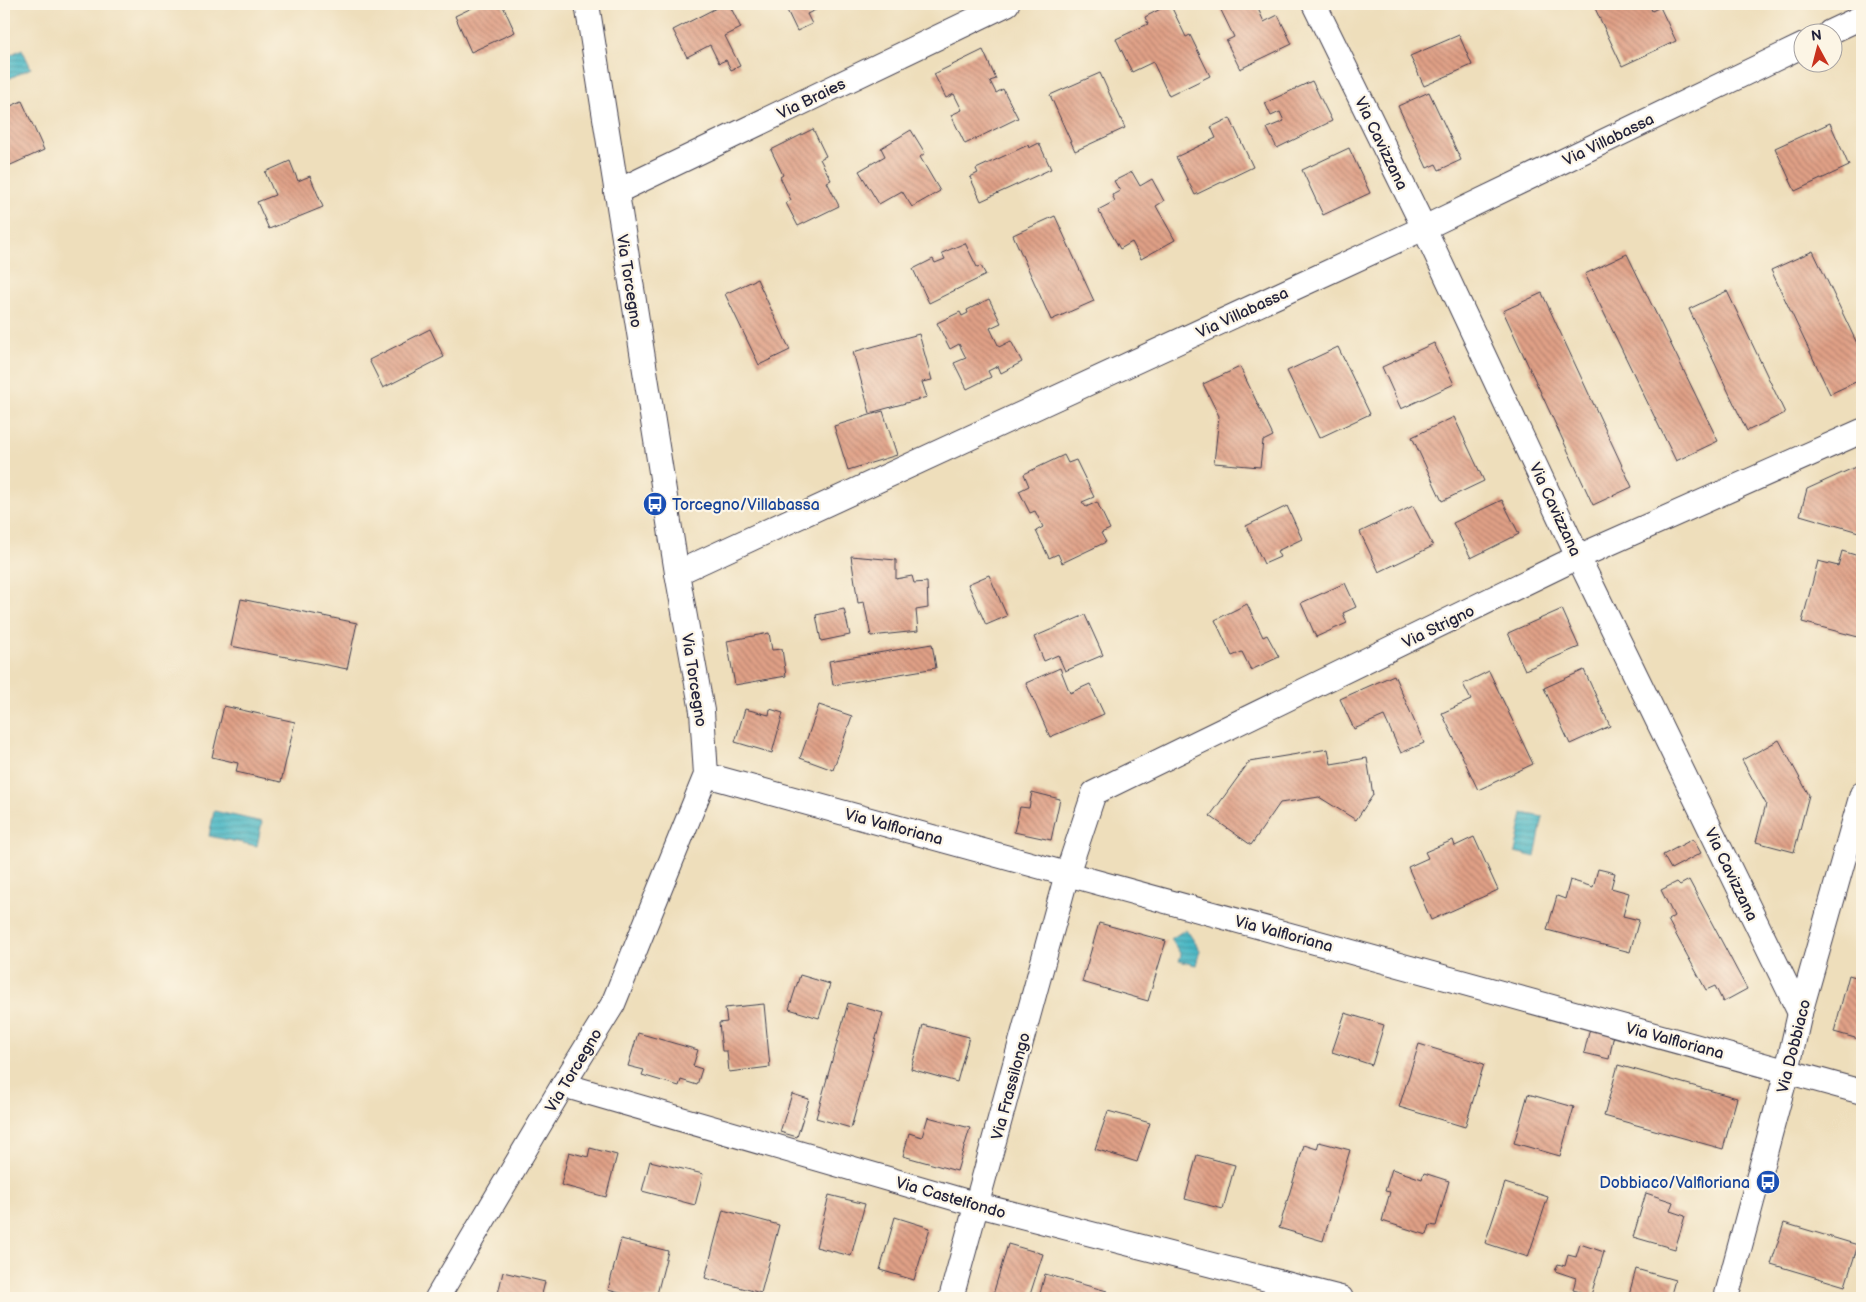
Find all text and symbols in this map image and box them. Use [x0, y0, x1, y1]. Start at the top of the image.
north arrow [1794, 22, 1844, 72]
text: N [1810, 27, 1823, 45]
street label: Via Braies [774, 75, 849, 124]
street label: Via Cavizzana [1350, 94, 1411, 193]
street label: Via Villabassa [1560, 110, 1657, 171]
street label: Via Torcegno [612, 233, 645, 329]
street label: Via Villabassa [1194, 284, 1292, 343]
street label: Via Cavizzana [1525, 460, 1585, 559]
bus stop icon: Torcegno/Villabassa [642, 491, 668, 517]
place label: Torcegno/Villabassa [672, 496, 820, 515]
street label: Via Strigno [1399, 602, 1478, 653]
street label: Via Torcegno [677, 632, 710, 728]
street label: Via Valfloriana [842, 805, 945, 850]
street label: Via Cavizzana [1700, 825, 1761, 924]
street label: Via Valfloriana [1232, 912, 1335, 957]
street label: Via Dobbiaco [1774, 998, 1815, 1095]
street label: Via Valfloriana [1623, 1019, 1726, 1064]
street label: Via Torcegno [542, 1025, 607, 1116]
street label: Via Frassilongo [988, 1031, 1035, 1142]
bus stop icon: Dobbiaco/Valfloriana [1755, 1169, 1781, 1195]
street label: Via Castelfondo [893, 1174, 1008, 1223]
place label: Dobbiaco/Valfloriana [1599, 1174, 1750, 1193]

